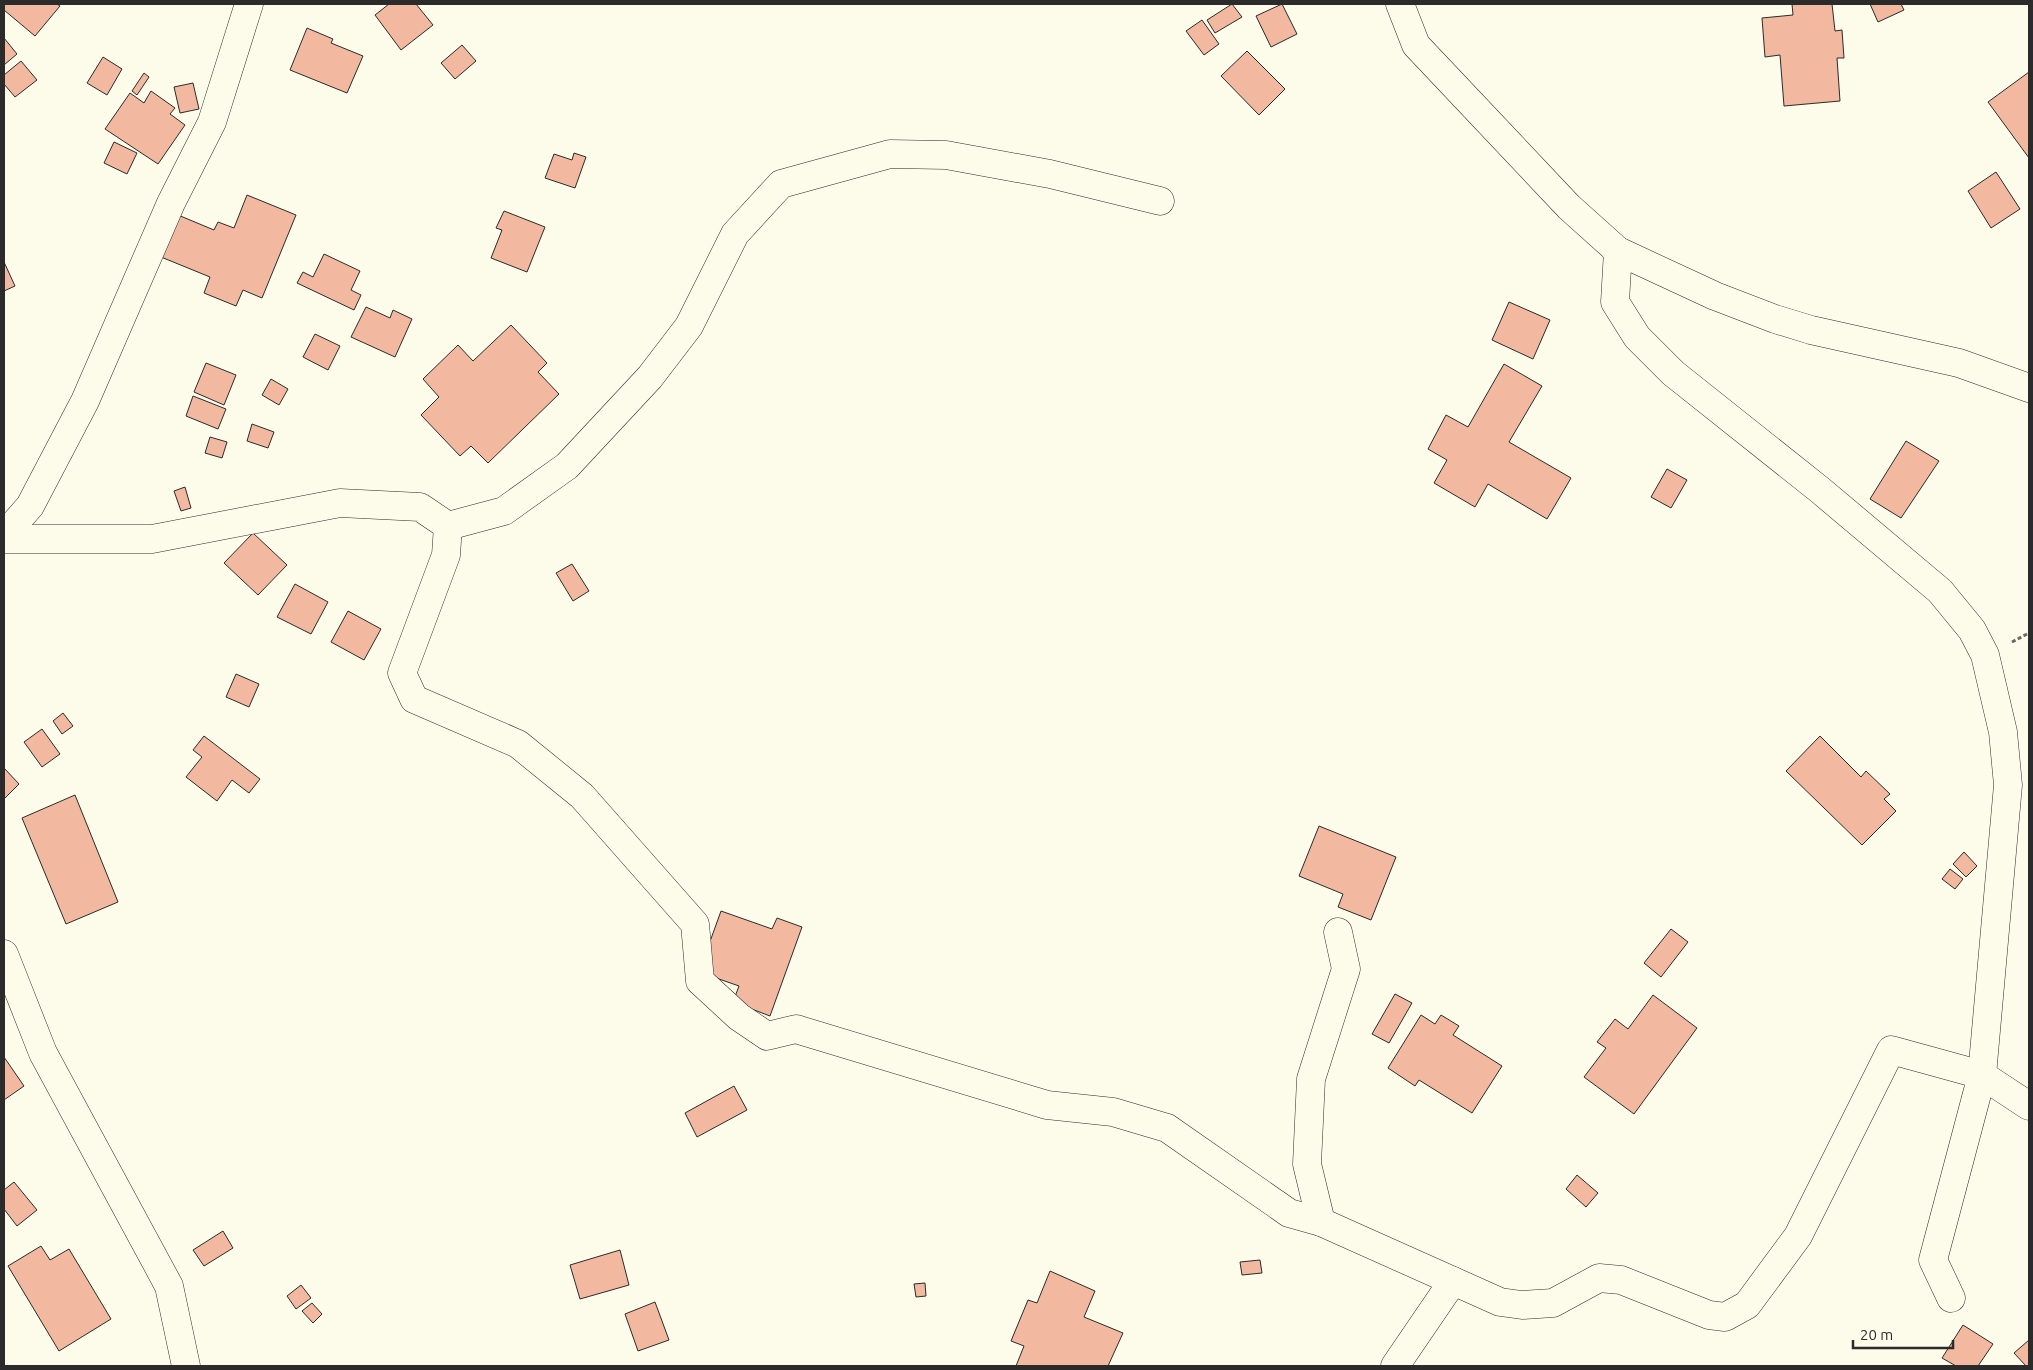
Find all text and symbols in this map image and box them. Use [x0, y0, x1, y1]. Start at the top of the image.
scale bar [1853, 1318, 1953, 1350]
text: 20 m [1860, 1326, 1893, 1343]

